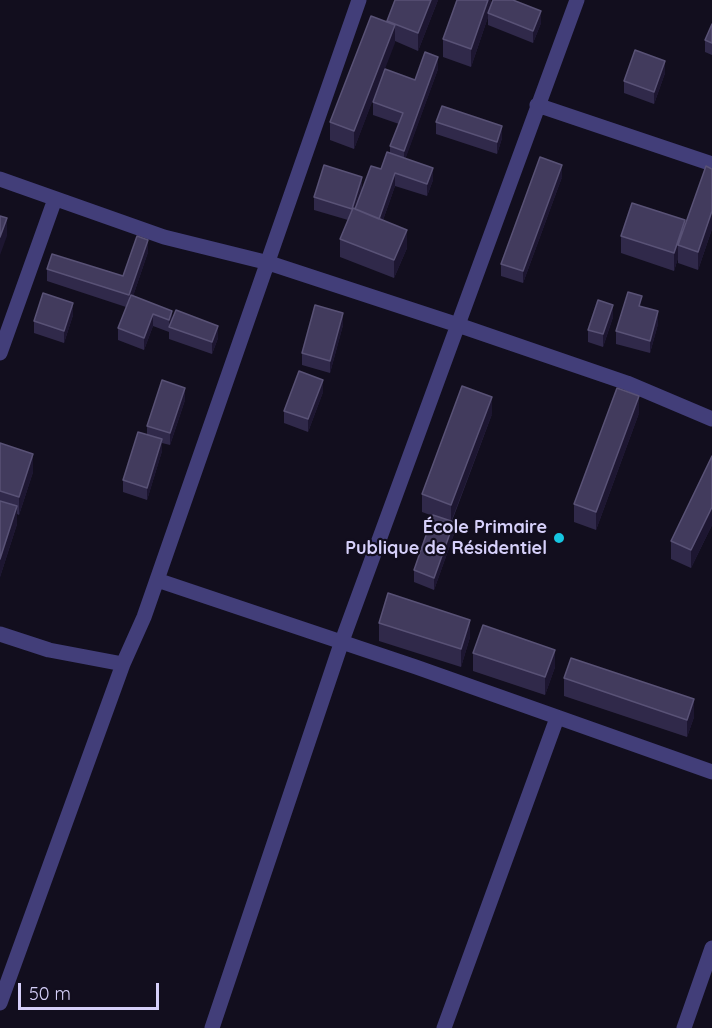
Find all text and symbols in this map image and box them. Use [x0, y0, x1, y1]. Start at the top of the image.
place label: École Primaire Publique de Résidentiel [345, 517, 547, 560]
marker: École Primaire Publique de Résidentiel [552, 531, 566, 545]
scale bar [21, 971, 162, 1009]
text: 50 m [29, 982, 71, 1005]

